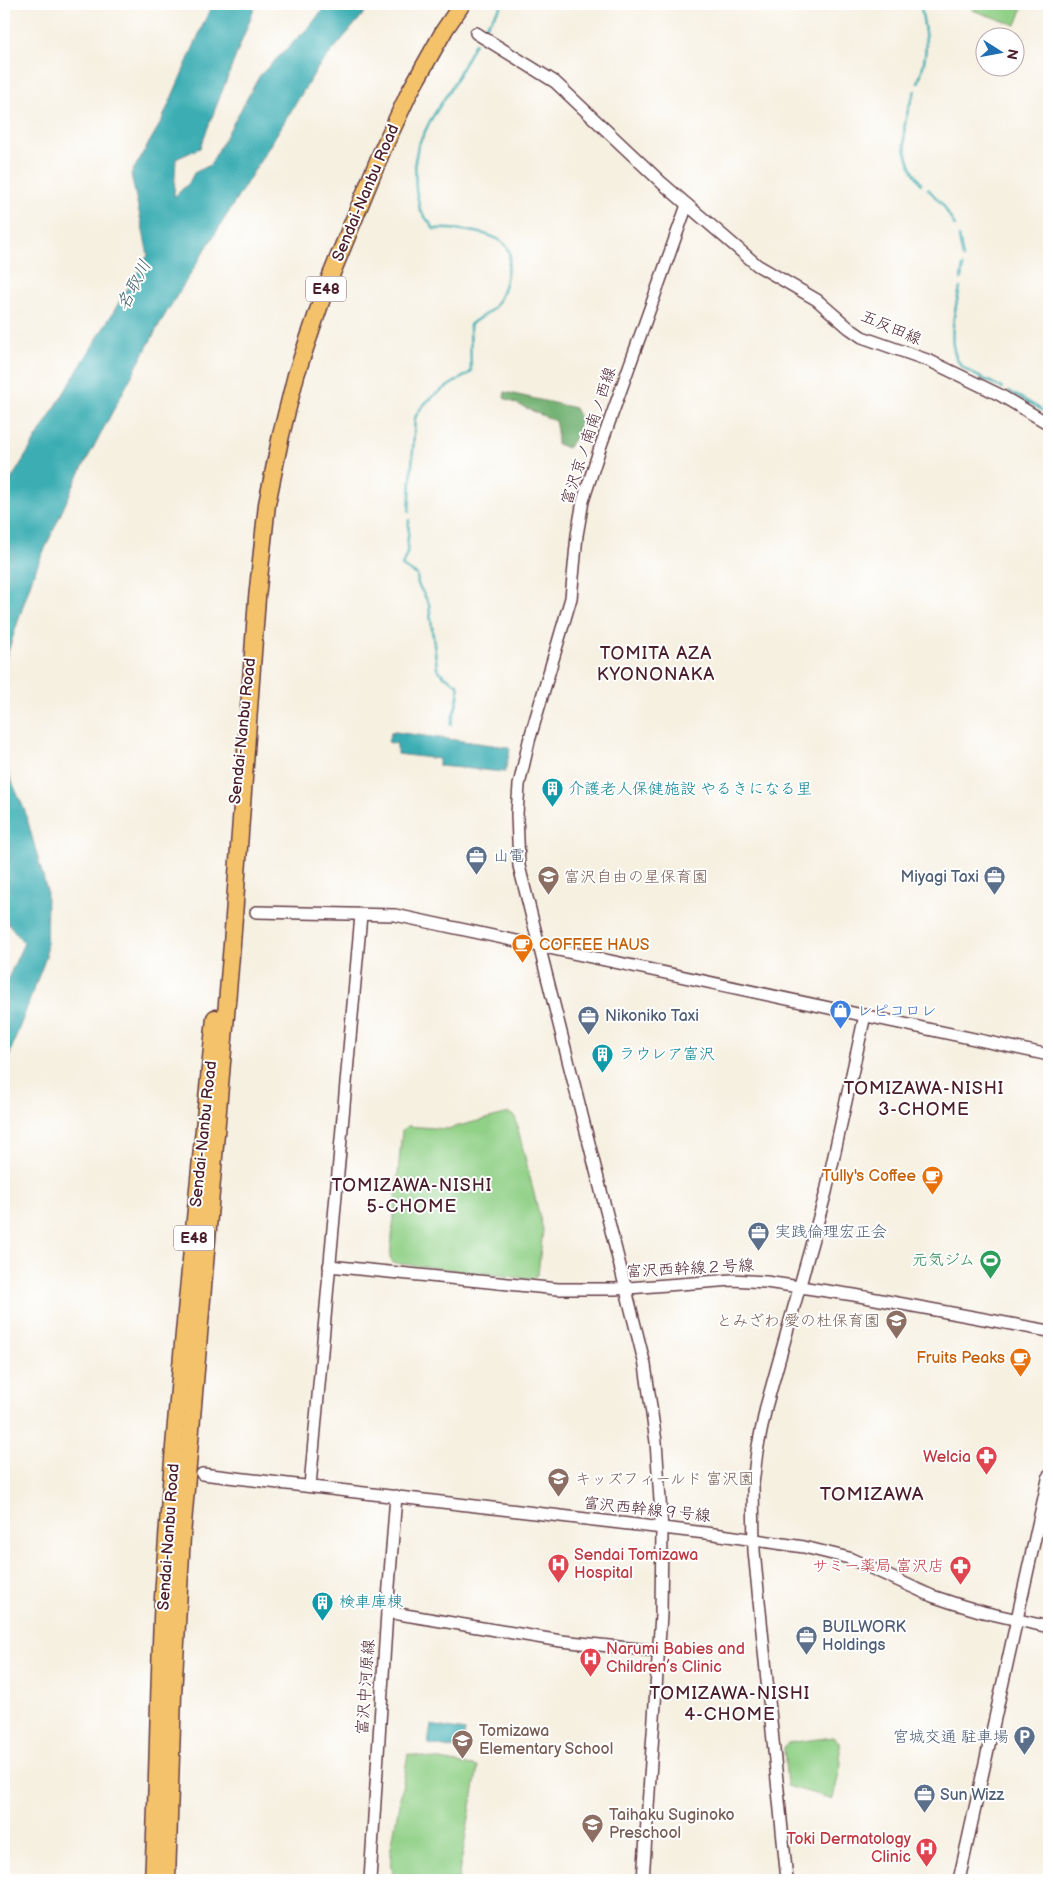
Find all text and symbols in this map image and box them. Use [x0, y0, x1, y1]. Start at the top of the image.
north arrow [976, 28, 1026, 78]
text: N [1003, 48, 1022, 61]
street label: Sendai-Nanbu Road [329, 122, 403, 264]
water label: 名取川 [112, 256, 156, 314]
road number: E48 [306, 276, 346, 302]
street label: 五反田線 [858, 307, 924, 349]
street label: 富沢京ノ南南ノ西線 [558, 365, 620, 507]
district label: TOMITA AZA KYONONAKA [597, 643, 715, 685]
street label: Sendai-Nanbu Road [226, 657, 260, 805]
building icon: 介護老人保健施設 やるきになる里 [540, 777, 564, 808]
place label: 介護老人保健施設 やるきになる里 [568, 780, 812, 799]
office icon: 山電 [465, 844, 489, 875]
place label: 山電 [493, 847, 525, 866]
school or university icon: 富沢自由の星保育園 [536, 865, 560, 896]
office icon: Miyagi Taxi [983, 865, 1007, 896]
place label: 富沢自由の星保育園 [564, 868, 708, 887]
place label: Miyagi Taxi [901, 868, 979, 887]
cafe icon: COFFEE HAUS [511, 933, 535, 964]
place label: COFFEE HAUS [539, 936, 650, 955]
shop icon: レピコロレ [829, 999, 853, 1030]
place label: レピコロレ [857, 1002, 937, 1021]
office icon: Nikoniko Taxi [577, 1004, 601, 1035]
place label: Nikoniko Taxi [605, 1007, 699, 1026]
building icon: ラウレア富沢 [591, 1042, 615, 1073]
place label: ラウレア富沢 [619, 1045, 715, 1064]
street label: Sendai-Nanbu Road [187, 1060, 221, 1208]
district label: TOMIZAWA-NISHI 3-CHOME [844, 1078, 1004, 1120]
cafe icon: Tully's Coffee [920, 1164, 944, 1195]
place label: Tully's Coffee [822, 1167, 917, 1186]
district label: TOMIZAWA-NISHI 5-CHOME [332, 1175, 492, 1217]
office icon: 実践倫理宏正会 [747, 1220, 771, 1251]
place label: 実践倫理宏正会 [775, 1223, 887, 1242]
road number: E48 [174, 1226, 214, 1250]
sports icon: 元気ジム [979, 1248, 1003, 1279]
place label: 元気ジム [912, 1251, 975, 1270]
street label: 富沢西幹線２号線 [626, 1256, 754, 1282]
school or university icon: とみざわ 愛の杜保育園 [884, 1309, 908, 1340]
place label: とみざわ 愛の杜保育園 [716, 1312, 880, 1331]
cafe icon: Fruits Peaks [1009, 1346, 1033, 1377]
place label: Fruits Peaks [916, 1349, 1005, 1368]
pharmacy icon: Welcia [975, 1445, 999, 1476]
place label: Welcia [923, 1448, 971, 1467]
street label: Sendai-Nanbu Road [154, 1463, 184, 1611]
school or university icon: キッズフィールド 富沢園 [547, 1467, 571, 1498]
place label: キッズフィールド 富沢園 [575, 1470, 754, 1489]
district label: TOMIZAWA [820, 1483, 924, 1506]
street label: 富沢西幹線９号線 [582, 1494, 712, 1526]
place label: Sendai Tomizawa Hospital [574, 1546, 698, 1583]
hospital icon: Sendai Tomizawa Hospital [546, 1552, 570, 1583]
pharmacy icon: サミー薬局 富沢店 [948, 1554, 972, 1585]
place label: サミー薬局 富沢店 [812, 1557, 944, 1576]
building icon: 検車庫棟 [311, 1590, 335, 1621]
place label: 検車庫棟 [339, 1593, 403, 1612]
place label: BUILWORK Holdings [822, 1618, 907, 1655]
office icon: BUILWORK Holdings [794, 1624, 818, 1655]
street label: 富沢中河原線 [353, 1638, 379, 1736]
place label: Narumi Babies and Children’s Clinic [606, 1640, 745, 1677]
hospital icon: Narumi Babies and Children’s Clinic [578, 1646, 602, 1677]
district label: TOMIZAWA-NISHI 4-CHOME [650, 1683, 810, 1725]
place label: Tomizawa Elementary School [479, 1722, 613, 1759]
parking icon: 宮城交通 駐車場 [1013, 1725, 1037, 1756]
school or university icon: Tomizawa Elementary School [451, 1728, 475, 1759]
place label: 宮城交通 駐車場 [893, 1728, 1009, 1747]
office icon: Sun Wizz [912, 1783, 936, 1814]
place label: Sun Wizz [940, 1786, 1005, 1805]
place label: Taihaku Suginoko Preschool [609, 1806, 735, 1843]
school or university icon: Taihaku Suginoko Preschool [581, 1812, 605, 1843]
place label: Toki Dermatology Clinic [787, 1830, 912, 1867]
hospital icon: Toki Dermatology Clinic [915, 1836, 939, 1867]

